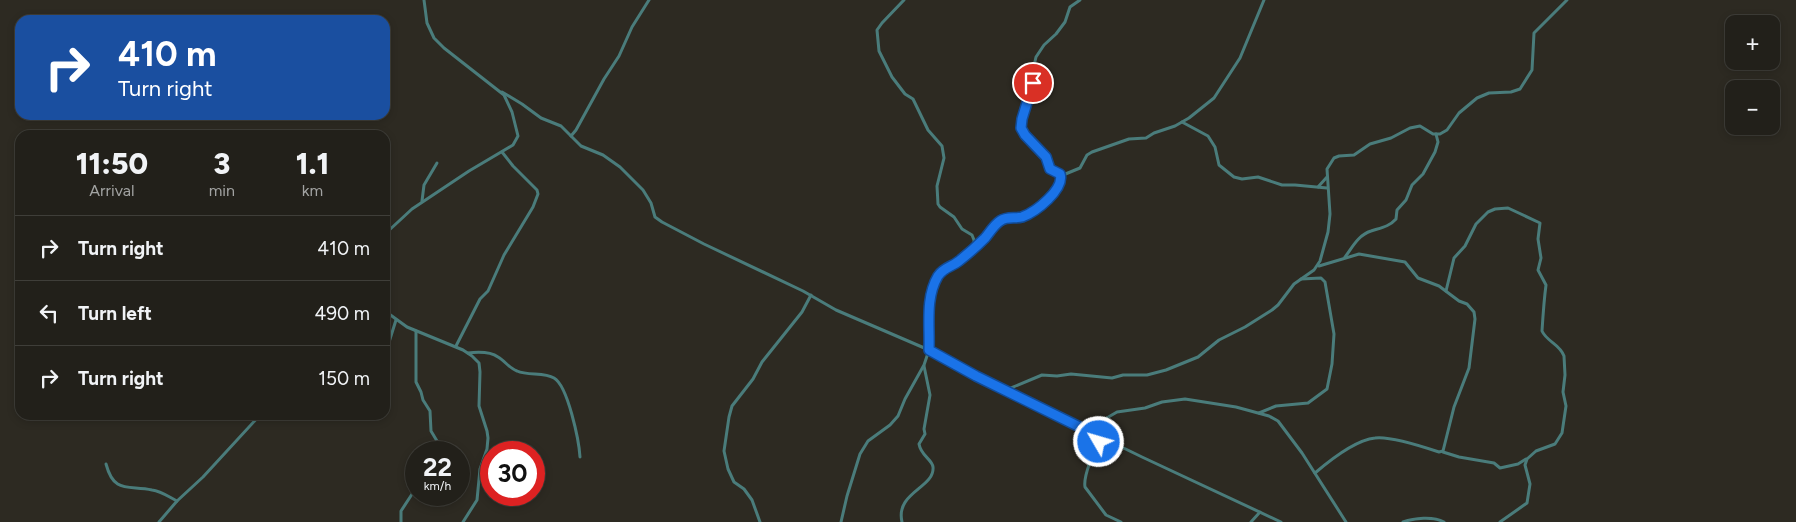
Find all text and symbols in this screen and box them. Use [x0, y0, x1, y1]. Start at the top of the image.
map controls [1725, 15, 1780, 135]
button: + [1725, 15, 1780, 70]
text: 410 m [118, 33, 216, 75]
icon: right [35, 35, 100, 100]
pin [1012, 62, 1054, 104]
icon: arrive [1019, 69, 1047, 97]
text: Turn right [118, 75, 213, 102]
button: − [1725, 80, 1780, 135]
text: 11:50 [76, 145, 148, 182]
text: 3 [213, 145, 230, 182]
text: 1.1 [296, 145, 329, 182]
text: Arrival [89, 181, 134, 200]
text: min [209, 181, 235, 200]
text: km [302, 181, 323, 200]
icon: right [35, 234, 63, 262]
text: Turn right [78, 237, 164, 260]
text: 410 m [317, 237, 370, 260]
icon: left [35, 299, 63, 327]
text: Turn left [78, 302, 152, 325]
text: 490 m [314, 302, 370, 325]
icon: right [35, 364, 63, 392]
text: Turn right [78, 367, 164, 390]
text: 150 m [318, 367, 370, 390]
position arrow [1072, 415, 1124, 467]
speed limit sign: 30 [480, 441, 545, 506]
text: 22 [423, 452, 452, 482]
text: km/h [424, 479, 451, 493]

